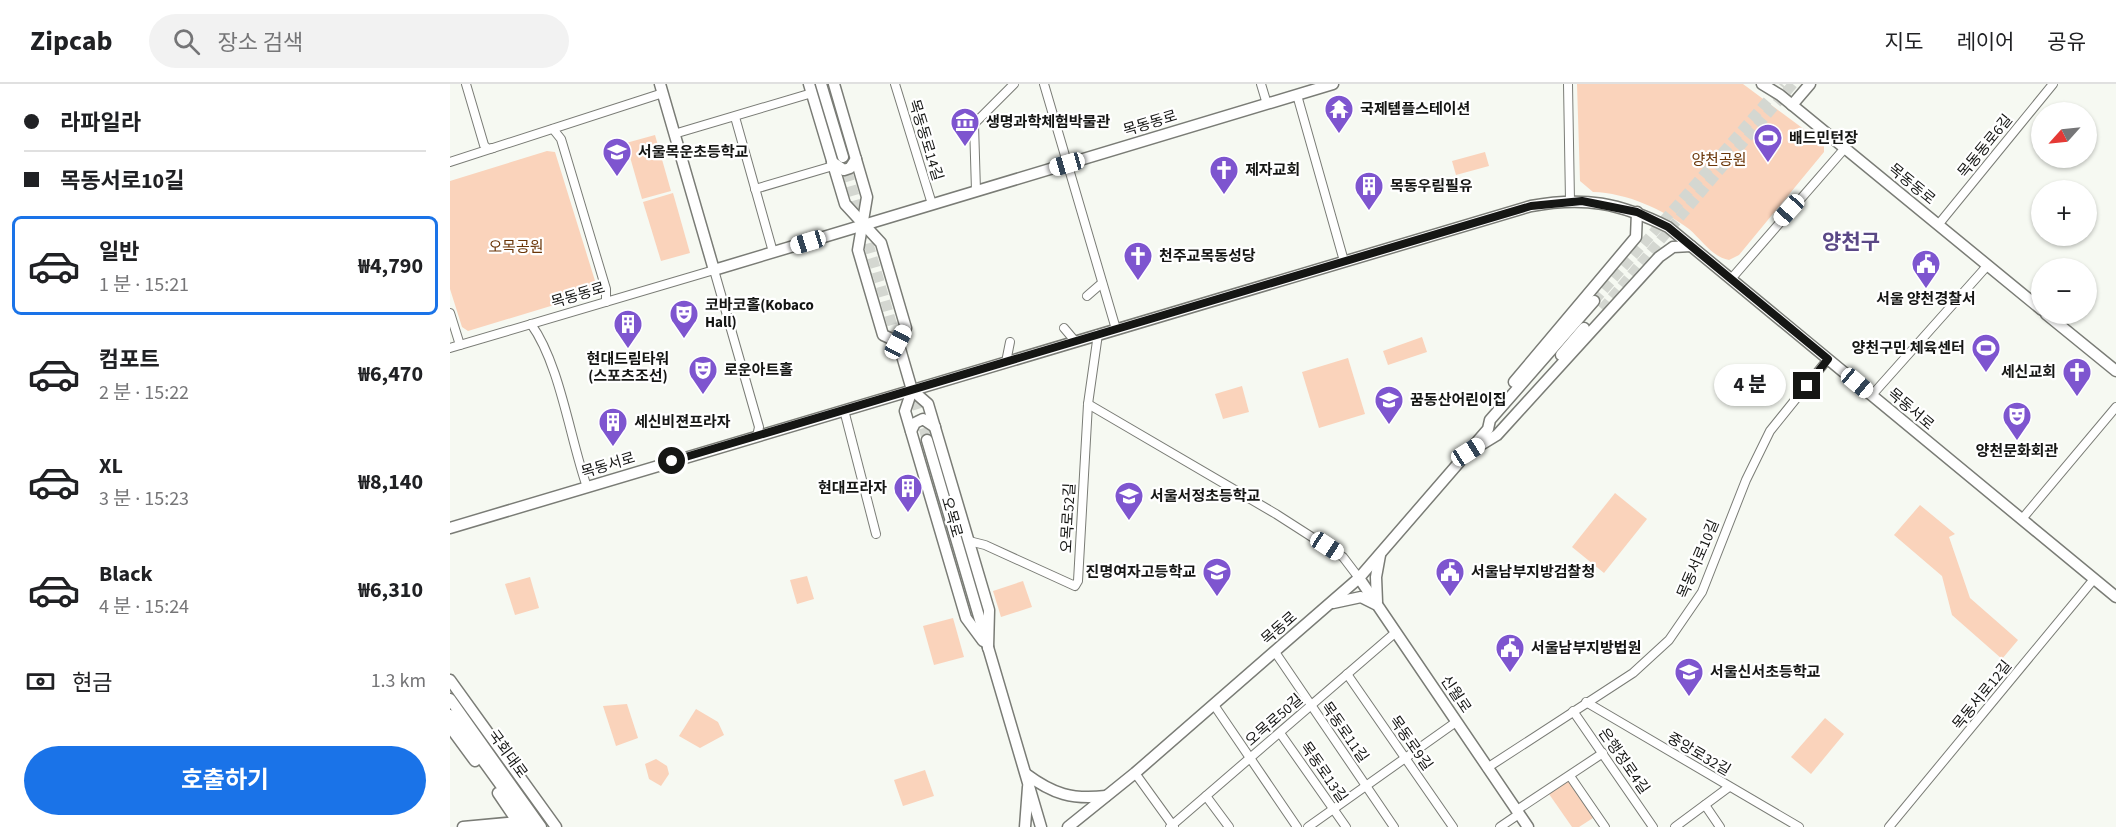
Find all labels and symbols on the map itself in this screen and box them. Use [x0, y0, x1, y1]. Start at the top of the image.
temple icon: 국제템플스테이션 [1323, 93, 1355, 135]
street label: 목동동로14길 [903, 97, 948, 183]
place label: 국제템플스테이션 [1360, 99, 1470, 120]
north arrow [2031, 102, 2097, 168]
street label: 목동동로 [1121, 105, 1180, 142]
museum icon: 생명과학체험박물관 [949, 106, 981, 148]
street label: 목동동로6길 [1953, 110, 2018, 183]
place label: 생명과학체험박물관 [986, 112, 1110, 133]
sports icon: 배드민턴장 [1752, 122, 1784, 164]
place label: 배드민턴장 [1789, 128, 1858, 149]
school or university icon: 서울목운초등학교 [601, 136, 633, 178]
place label: 서울목운초등학교 [638, 142, 749, 163]
car [1047, 150, 1087, 178]
park label: 양천공원 [1691, 150, 1747, 171]
church icon: 제자교회 [1208, 154, 1240, 196]
street label: 목동동로 [1884, 159, 1940, 210]
place label: 제자교회 [1245, 160, 1300, 181]
building icon: 목동우림필유 [1353, 170, 1385, 212]
place label: 목동우림필유 [1390, 176, 1473, 197]
car [1770, 191, 1808, 229]
district label: 양천구 [1822, 227, 1880, 257]
car [788, 228, 828, 256]
park label: 오목공원 [488, 237, 544, 258]
church icon: 천주교목동성당 [1122, 240, 1154, 282]
place label: 천주교목동성당 [1159, 246, 1256, 267]
public building icon: 서울 양천경찰서 [1910, 248, 1942, 290]
street label: 목동동로 [549, 277, 608, 314]
place label: 서울 양천경찰서 [1876, 289, 1976, 310]
place label: 코바코홀(Kobaco Hall) [705, 295, 814, 333]
theatre icon: 코바코홀(Kobaco Hall) [668, 298, 700, 340]
building icon: 현대드림타워 (스포츠조선) [612, 308, 644, 350]
car [882, 322, 914, 362]
sports icon: 양천구민 체육센터 [1970, 332, 2002, 374]
place label: 양천구민 체육센터 [1852, 338, 1965, 359]
place label: 현대드림타워 (스포츠조선) [587, 349, 669, 387]
theatre icon: 로운아트홀 [687, 354, 719, 396]
church icon: 세신교회 [2061, 356, 2093, 398]
place label: 로운아트홀 [724, 360, 793, 381]
place label: 세신교회 [2001, 362, 2056, 383]
callout: 4 분 [1714, 365, 1786, 407]
car [1837, 365, 1877, 401]
route end [1793, 372, 1820, 399]
school or university icon: 꿈동산어린이집 [1373, 384, 1405, 426]
street label: 목동서로 [1883, 384, 1939, 435]
place label: 꿈동산어린이집 [1410, 390, 1507, 411]
theatre icon: 양천문화회관 [2001, 400, 2033, 442]
building icon: 세신비젼프라자 [597, 406, 629, 448]
place label: 세신비젼프라자 [634, 412, 731, 433]
car [1448, 435, 1488, 469]
place label: 양천문화회관 [1976, 441, 2059, 462]
street label: 목동서로 [579, 447, 638, 484]
route start [658, 447, 685, 474]
building icon: 현대프라자 [892, 472, 924, 514]
place label: 현대프라자 [818, 478, 887, 499]
school or university icon: 서울서정초등학교 [1113, 480, 1145, 522]
street label: 오목로52길 [1056, 482, 1081, 554]
place label: 서울서정초등학교 [1150, 486, 1261, 507]
street label: 오목로 [936, 494, 967, 540]
street label: 목동서로10길 [1672, 516, 1725, 602]
car [1307, 529, 1347, 563]
school or university icon: 진명여자고등학교 [1201, 556, 1233, 598]
public building icon: 서울남부지방검찰청 [1434, 556, 1466, 598]
place label: 진명여자고등학교 [1086, 562, 1196, 583]
place label: 서울남부지방검찰청 [1471, 562, 1595, 583]
street label: 목동로 [1257, 607, 1302, 650]
public building icon: 서울남부지방법원 [1494, 632, 1526, 674]
place label: 서울남부지방법원 [1531, 638, 1641, 659]
school or university icon: 서울신서초등학교 [1673, 656, 1705, 698]
street label: 목동서로12길 [1948, 656, 2017, 735]
place label: 서울신서초등학교 [1710, 662, 1821, 683]
street label: 신월로 [1435, 671, 1476, 717]
street label: 오목로50길 [1241, 689, 1308, 751]
street label: 목동로11길 [1316, 698, 1373, 767]
street label: 목동로9길 [1384, 712, 1437, 775]
street label: 은행정로4길 [1593, 724, 1654, 799]
street label: 국회대로 [483, 726, 532, 783]
street label: 중앙로32길 [1663, 728, 1734, 781]
street label: 목동로13길 [1295, 738, 1352, 807]

